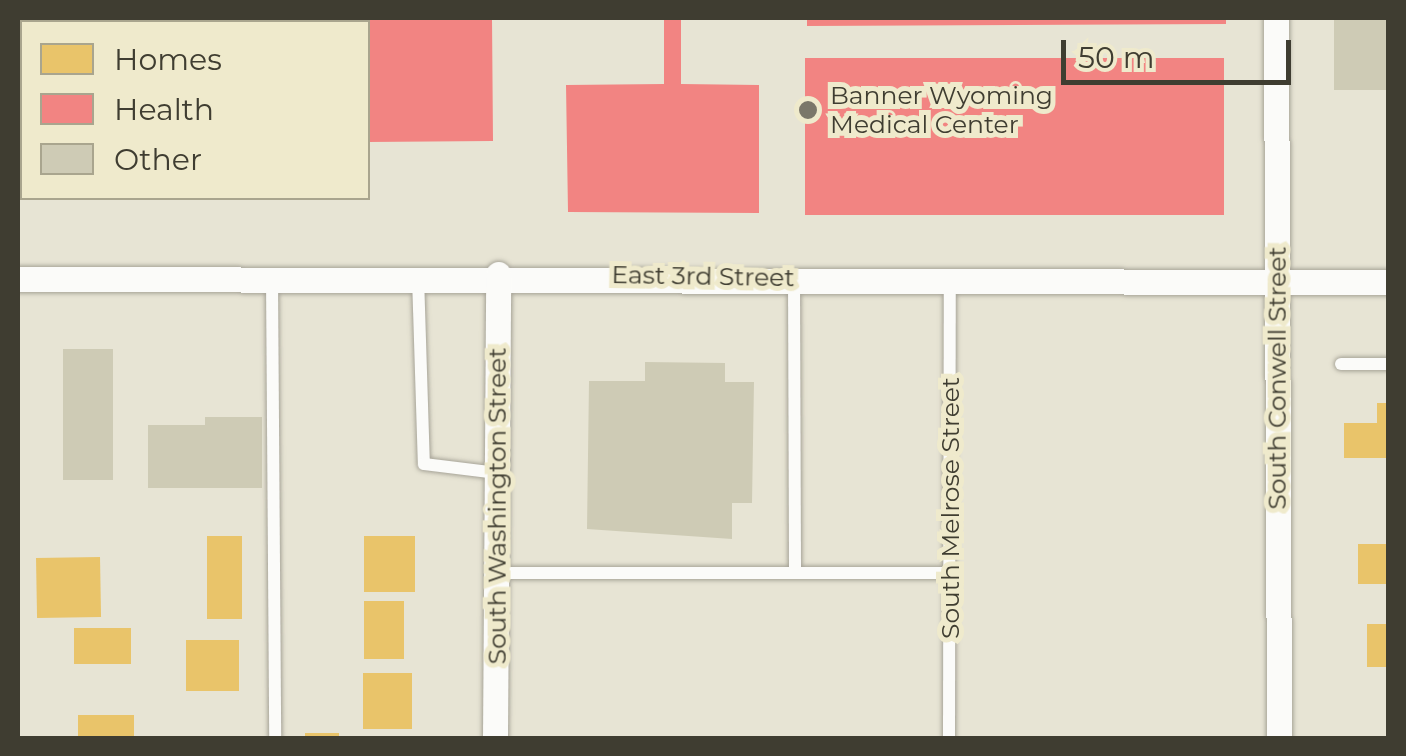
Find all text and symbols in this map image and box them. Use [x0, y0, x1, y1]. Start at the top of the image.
legend [20, 20, 370, 200]
scale bar [1066, 20, 1296, 82]
text: 50 m [1078, 39, 1155, 76]
text: Homes [114, 41, 222, 78]
place label: Banner Wyoming Medical Center [830, 81, 1053, 140]
text: Health [114, 91, 214, 128]
marker: Banner Wyoming Medical Center [795, 97, 821, 123]
text: Other [114, 141, 202, 178]
street label: South Conwell Street [1262, 246, 1292, 510]
street label: East 3rd Street [611, 259, 795, 293]
street label: South Washington Street [482, 348, 512, 664]
street label: South Melrose Street [935, 377, 965, 639]

